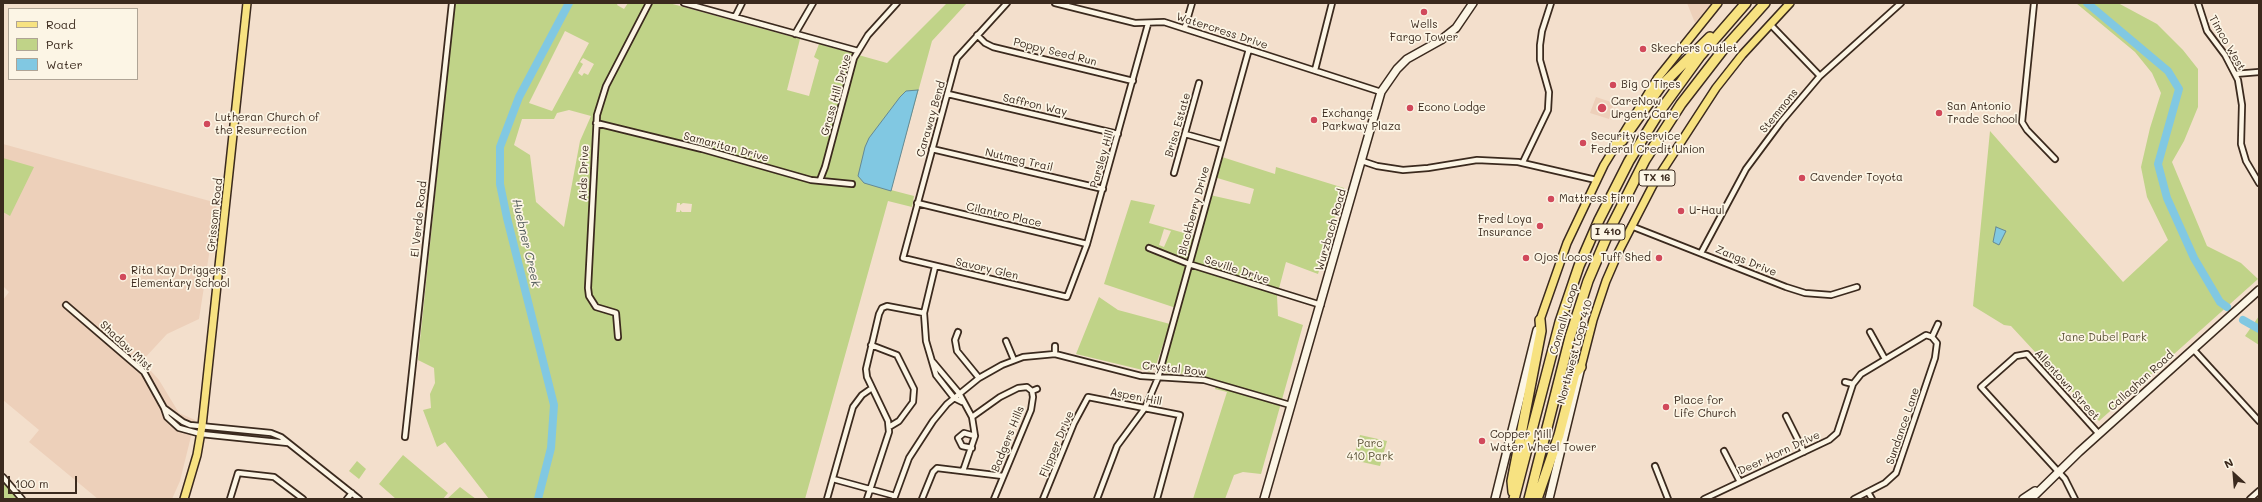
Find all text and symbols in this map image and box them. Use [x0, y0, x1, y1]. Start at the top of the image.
marker: Wells Fargo Tower [1419, 7, 1429, 17]
legend [8, 8, 138, 80]
street label: Watercress Drive [1174, 10, 1270, 52]
street label: Timco West [2206, 13, 2248, 73]
text: Road [46, 16, 76, 32]
place label: Wells Fargo Tower [1390, 18, 1458, 44]
street label: Poppy Seed Run [1012, 35, 1098, 69]
text: Park [46, 36, 73, 52]
place label: Skechers Outlet [1651, 42, 1738, 56]
marker: Skechers Outlet [1638, 44, 1648, 54]
street label: Grass Hill Drive [818, 53, 854, 137]
text: Water [46, 56, 83, 72]
place label: Big O Tires [1621, 78, 1680, 92]
street label: Caraway Bend [914, 79, 948, 159]
marker: Big O Tires [1608, 80, 1618, 90]
street label: Stemmons [1757, 86, 1801, 136]
street label: Saffron Way [1002, 91, 1068, 119]
street label: Brisa Estate [1163, 91, 1193, 159]
place label: CareNow Urgent Care [1611, 95, 1679, 121]
place label: San Antonio Trade School [1947, 100, 2017, 126]
place label: Econo Lodge [1418, 101, 1486, 115]
marker: CareNow Urgent Care [1596, 102, 1608, 114]
marker: Econo Lodge [1405, 103, 1415, 113]
place label: Exchange Parkway Plaza [1322, 107, 1401, 133]
marker: San Antonio Trade School [1934, 108, 1944, 118]
place label: Lutheran Church of the Resurrection [215, 111, 319, 137]
marker: Exchange Parkway Plaza [1309, 115, 1319, 125]
marker: Lutheran Church of the Resurrection [202, 119, 212, 129]
street label: Parsley Hill [1087, 128, 1117, 190]
street label: Samaritan Drive [682, 129, 770, 165]
place label: Security Service Federal Credit Union [1591, 130, 1705, 156]
marker: Security Service Federal Credit Union [1578, 138, 1588, 148]
street label: Aids Drive [576, 145, 592, 201]
street label: Nutmeg Trail [984, 146, 1054, 174]
street label: Blackberry Drive [1176, 165, 1212, 257]
road number: TX 16 [1639, 170, 1675, 186]
place label: Cavender Toyota [1810, 171, 1903, 185]
marker: Cavender Toyota [1797, 173, 1807, 183]
street label: Grissom Road [205, 178, 225, 252]
street label: El Verde Road [408, 180, 430, 258]
street label: Wurzbach Road [1313, 187, 1349, 273]
place label: Mattress Firm [1559, 192, 1635, 206]
marker: Mattress Firm [1546, 194, 1556, 204]
water label: Huebner Creek [509, 198, 543, 288]
street label: Cilantro Place [965, 200, 1043, 230]
place label: U-Haul [1689, 204, 1724, 218]
marker: U-Haul [1676, 206, 1686, 216]
place label: Fred Loya Insurance [1478, 213, 1532, 239]
marker: Fred Loya Insurance [1535, 221, 1545, 231]
road number: I 410 [1591, 224, 1625, 240]
street label: Zangs Drive [1714, 243, 1778, 279]
place label: Ojos Locos [1534, 251, 1592, 265]
place label: Tuff Shed [1601, 251, 1651, 265]
street label: Seville Drive [1203, 253, 1271, 287]
marker: Ojos Locos [1521, 253, 1531, 263]
marker: Tuff Shed [1654, 253, 1664, 263]
street label: Savory Glen [954, 255, 1020, 283]
place label: Rita Kay Driggers Elementary School [131, 264, 230, 290]
marker: Rita Kay Driggers Elementary School [118, 272, 128, 282]
street label: Connally Loop [1547, 282, 1581, 356]
street label: Northwest Loop 410 [1555, 298, 1595, 406]
street label: Shadow Mist [97, 318, 155, 374]
park label: Jane Dubel Park [2059, 331, 2147, 345]
street label: Allentown Street [2032, 347, 2102, 423]
street label: Callaghan Road [2106, 348, 2176, 414]
street label: Crystal Bow [1141, 359, 1207, 379]
street label: Aspen Hill [1109, 385, 1163, 409]
street label: Sundance Lane [1884, 386, 1922, 466]
place label: Place for Life Church [1674, 394, 1736, 420]
marker: Place for Life Church [1661, 402, 1671, 412]
street label: Badgers Hills [989, 404, 1027, 474]
street label: Flipper Drive [1037, 409, 1077, 479]
place label: Copper Mill Water Wheel Tower [1490, 428, 1596, 454]
street label: Deer Horn Drive [1736, 428, 1822, 478]
marker: Copper Mill Water Wheel Tower [1477, 436, 1487, 446]
park label: Parc 410 Park [1347, 437, 1393, 463]
north arrow [2214, 454, 2254, 494]
text: N [2221, 454, 2236, 471]
scale bar [10, 468, 79, 494]
text: 100 m [15, 475, 49, 491]

